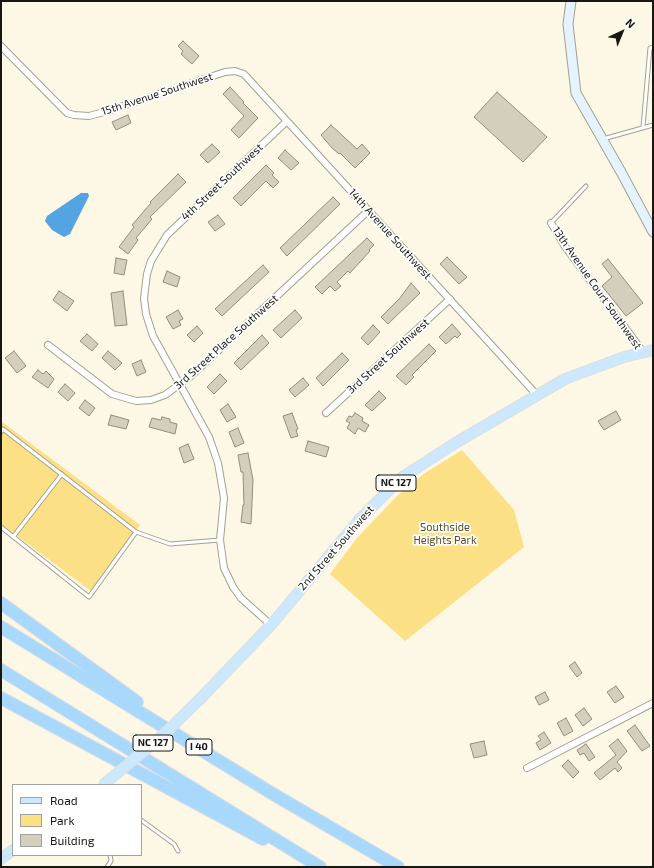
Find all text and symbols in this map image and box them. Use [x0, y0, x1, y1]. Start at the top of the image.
north arrow [602, 12, 642, 52]
text: N [623, 16, 638, 30]
street label: 15th Avenue Southwest [100, 70, 214, 118]
street label: 4th Street Southwest [178, 141, 266, 223]
street label: 14th Avenue Southwest [346, 186, 434, 282]
street label: 13th Avenue Court Southwest [550, 224, 644, 352]
street label: 3rd Street Place Southwest [171, 292, 281, 392]
street label: 3rd Street Southwest [344, 316, 432, 396]
road number: NC 127 [376, 475, 416, 491]
street label: 2nd Street Southwest [295, 503, 377, 593]
park label: Southside Heights Park [413, 520, 477, 546]
road number: NC 127 [133, 735, 173, 751]
road number: I 40 [186, 739, 212, 755]
legend [12, 784, 142, 856]
text: Road [50, 793, 78, 807]
text: Park [50, 813, 75, 827]
text: Building [50, 833, 94, 847]

